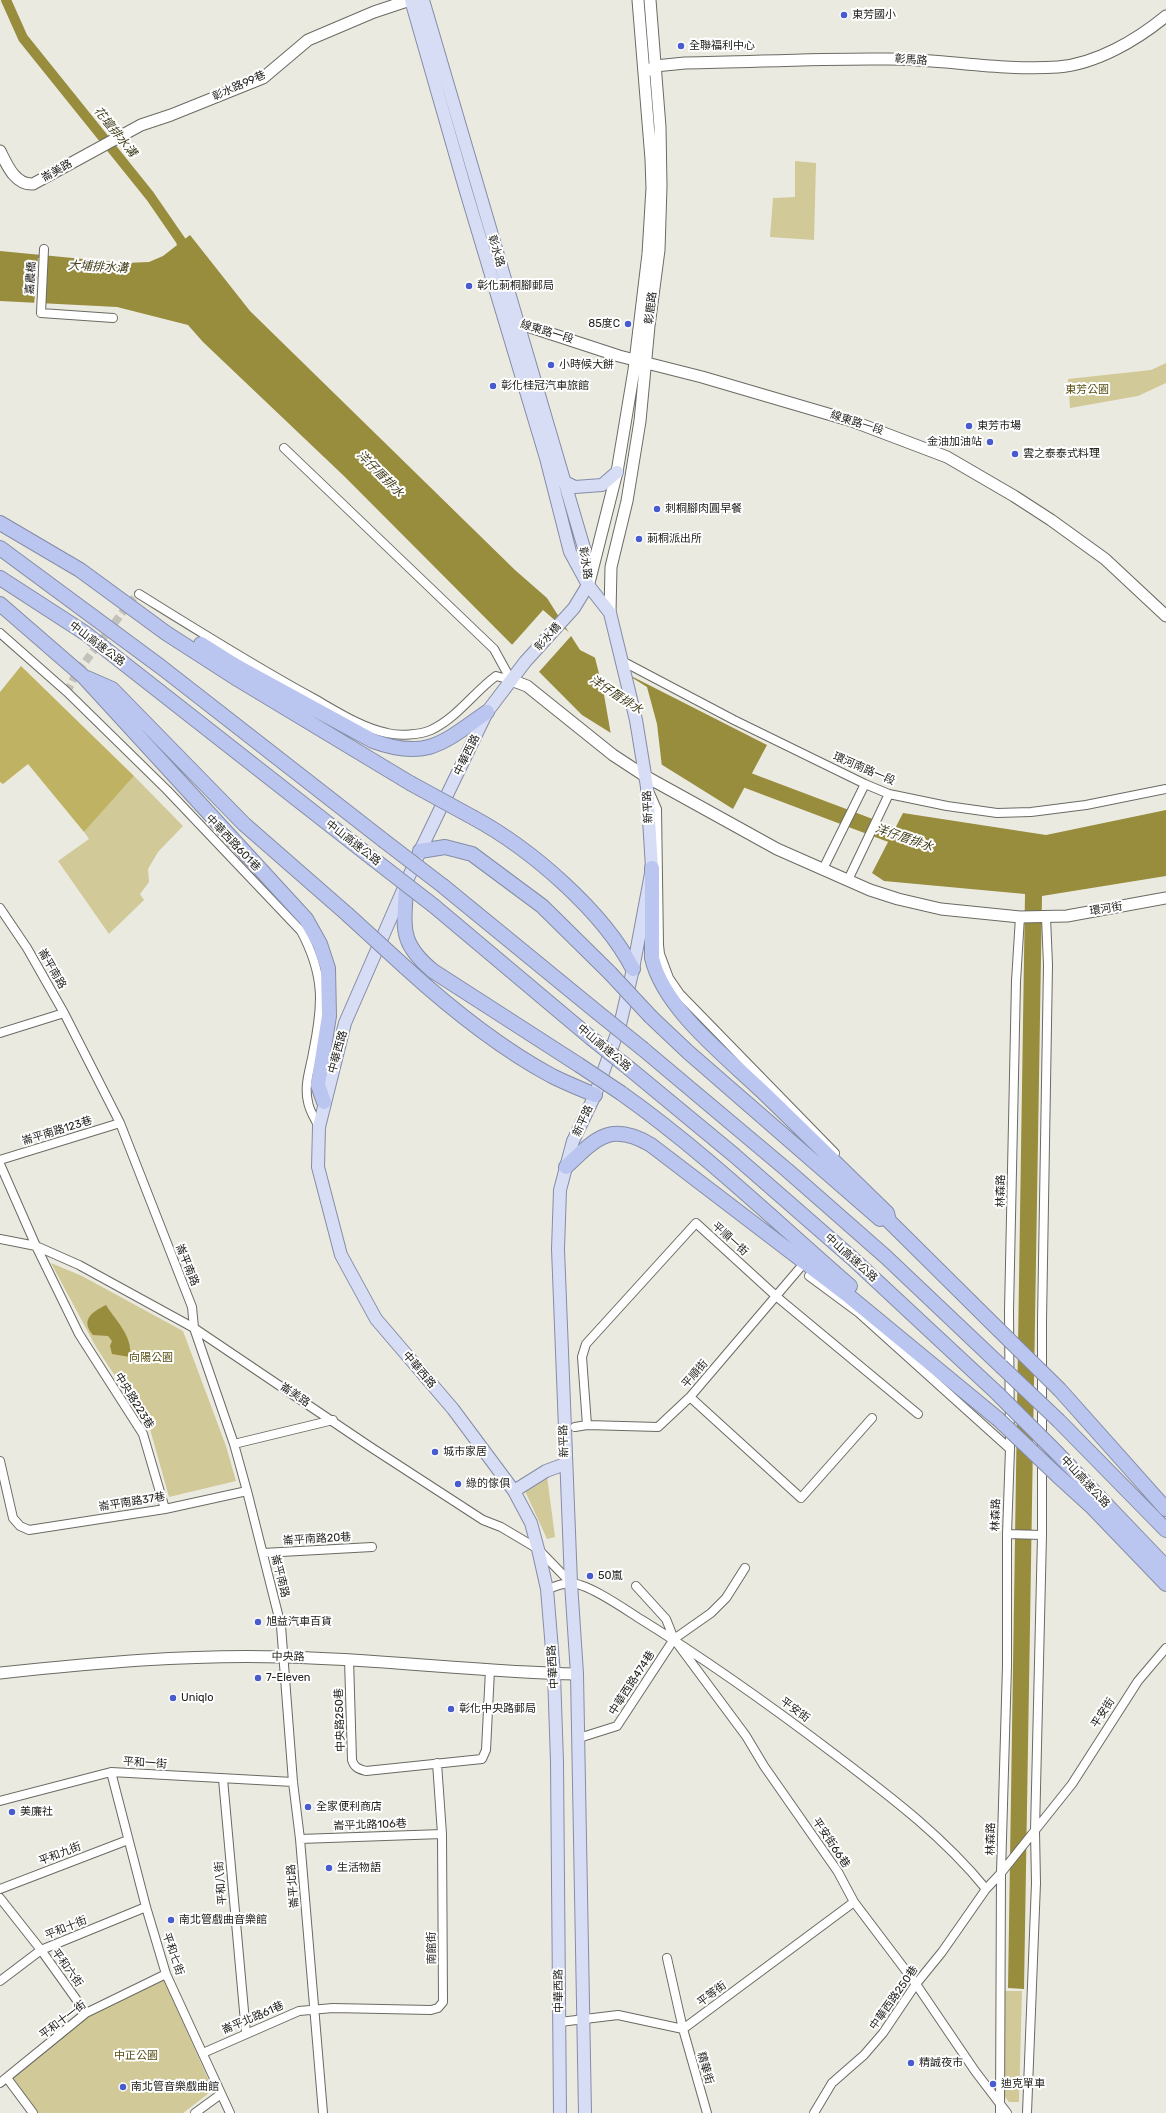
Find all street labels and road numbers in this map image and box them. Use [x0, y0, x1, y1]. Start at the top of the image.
street label: 彰馬路 [894, 52, 928, 68]
street label: 彰水路99巷 [210, 68, 268, 104]
street label: 崙美路 [39, 157, 75, 185]
street label: 彰水路 [485, 233, 507, 269]
street label: 嘉農橋 [23, 261, 39, 295]
street label: 彰鹿路 [642, 291, 660, 325]
street label: 線東路一段 [519, 318, 575, 346]
street label: 線東路一段 [829, 408, 885, 438]
street label: 彰水路 [576, 546, 594, 580]
street label: 中山高速公路 [67, 619, 127, 669]
street label: 彰水橋 [532, 620, 564, 654]
street label: 中華西路 [451, 732, 483, 778]
street label: 環河南路一段 [831, 750, 897, 788]
street label: 新平路 [641, 790, 655, 824]
street label: 中華西路601巷 [203, 812, 263, 874]
street label: 中山高速公路 [323, 817, 383, 869]
street label: 環河街 [1089, 900, 1123, 918]
street label: 崙平南路 [35, 947, 69, 991]
street label: 中山高速公路 [574, 1022, 634, 1074]
street label: 中華西路 [326, 1029, 350, 1075]
street label: 新平路 [570, 1103, 596, 1139]
street label: 崙平南路123巷 [20, 1114, 94, 1148]
street label: 林森路 [994, 1174, 1008, 1208]
street label: 平順一街 [709, 1219, 751, 1259]
street label: 中山高速公路 [822, 1231, 880, 1285]
street label: 崙平南路 [173, 1242, 201, 1288]
street label: 中華西路 [400, 1349, 438, 1391]
street label: 平順街 [679, 1357, 711, 1391]
street label: 中央路223巷 [112, 1371, 156, 1431]
street label: 崙美路 [278, 1380, 312, 1410]
street label: 新平路 [557, 1424, 571, 1458]
street label: 中山高速公路 [1058, 1453, 1112, 1511]
street label: 崙平南路37巷 [98, 1490, 166, 1514]
street label: 林森路 [989, 1498, 1003, 1532]
street label: 崙平南路20巷 [282, 1531, 352, 1547]
street label: 崙平南路 [268, 1553, 292, 1599]
street label: 中華西路 [545, 1645, 561, 1689]
street label: 中華西路474巷 [606, 1648, 658, 1718]
street label: 中央路 [271, 1650, 305, 1664]
street label: 中央路250巷 [332, 1688, 348, 1752]
street label: 平安街 [778, 1695, 812, 1725]
street label: 平安街 [1088, 1696, 1118, 1730]
street label: 平和一街 [123, 1755, 167, 1771]
street label: 平安街66巷 [810, 1816, 852, 1870]
street label: 崙平北路106巷 [333, 1817, 407, 1833]
street label: 林森路 [984, 1822, 998, 1856]
street label: 平和九街 [37, 1840, 83, 1868]
street label: 平和八街 [213, 1861, 229, 1905]
street label: 崙平北路 [285, 1864, 301, 1908]
street label: 平和十街 [43, 1914, 89, 1942]
street label: 平和七街 [160, 1931, 186, 1977]
street label: 南館街 [425, 1931, 439, 1965]
street label: 平和六街 [49, 1946, 85, 1990]
street label: 中華西路250巷 [867, 1964, 921, 2032]
street label: 中華西路 [552, 1969, 566, 2013]
street label: 平等街 [695, 1979, 729, 2009]
street label: 平和十一街 [37, 1998, 89, 2042]
street label: 崙平北路61巷 [220, 1999, 286, 2037]
street label: 精華街 [694, 2050, 716, 2086]

